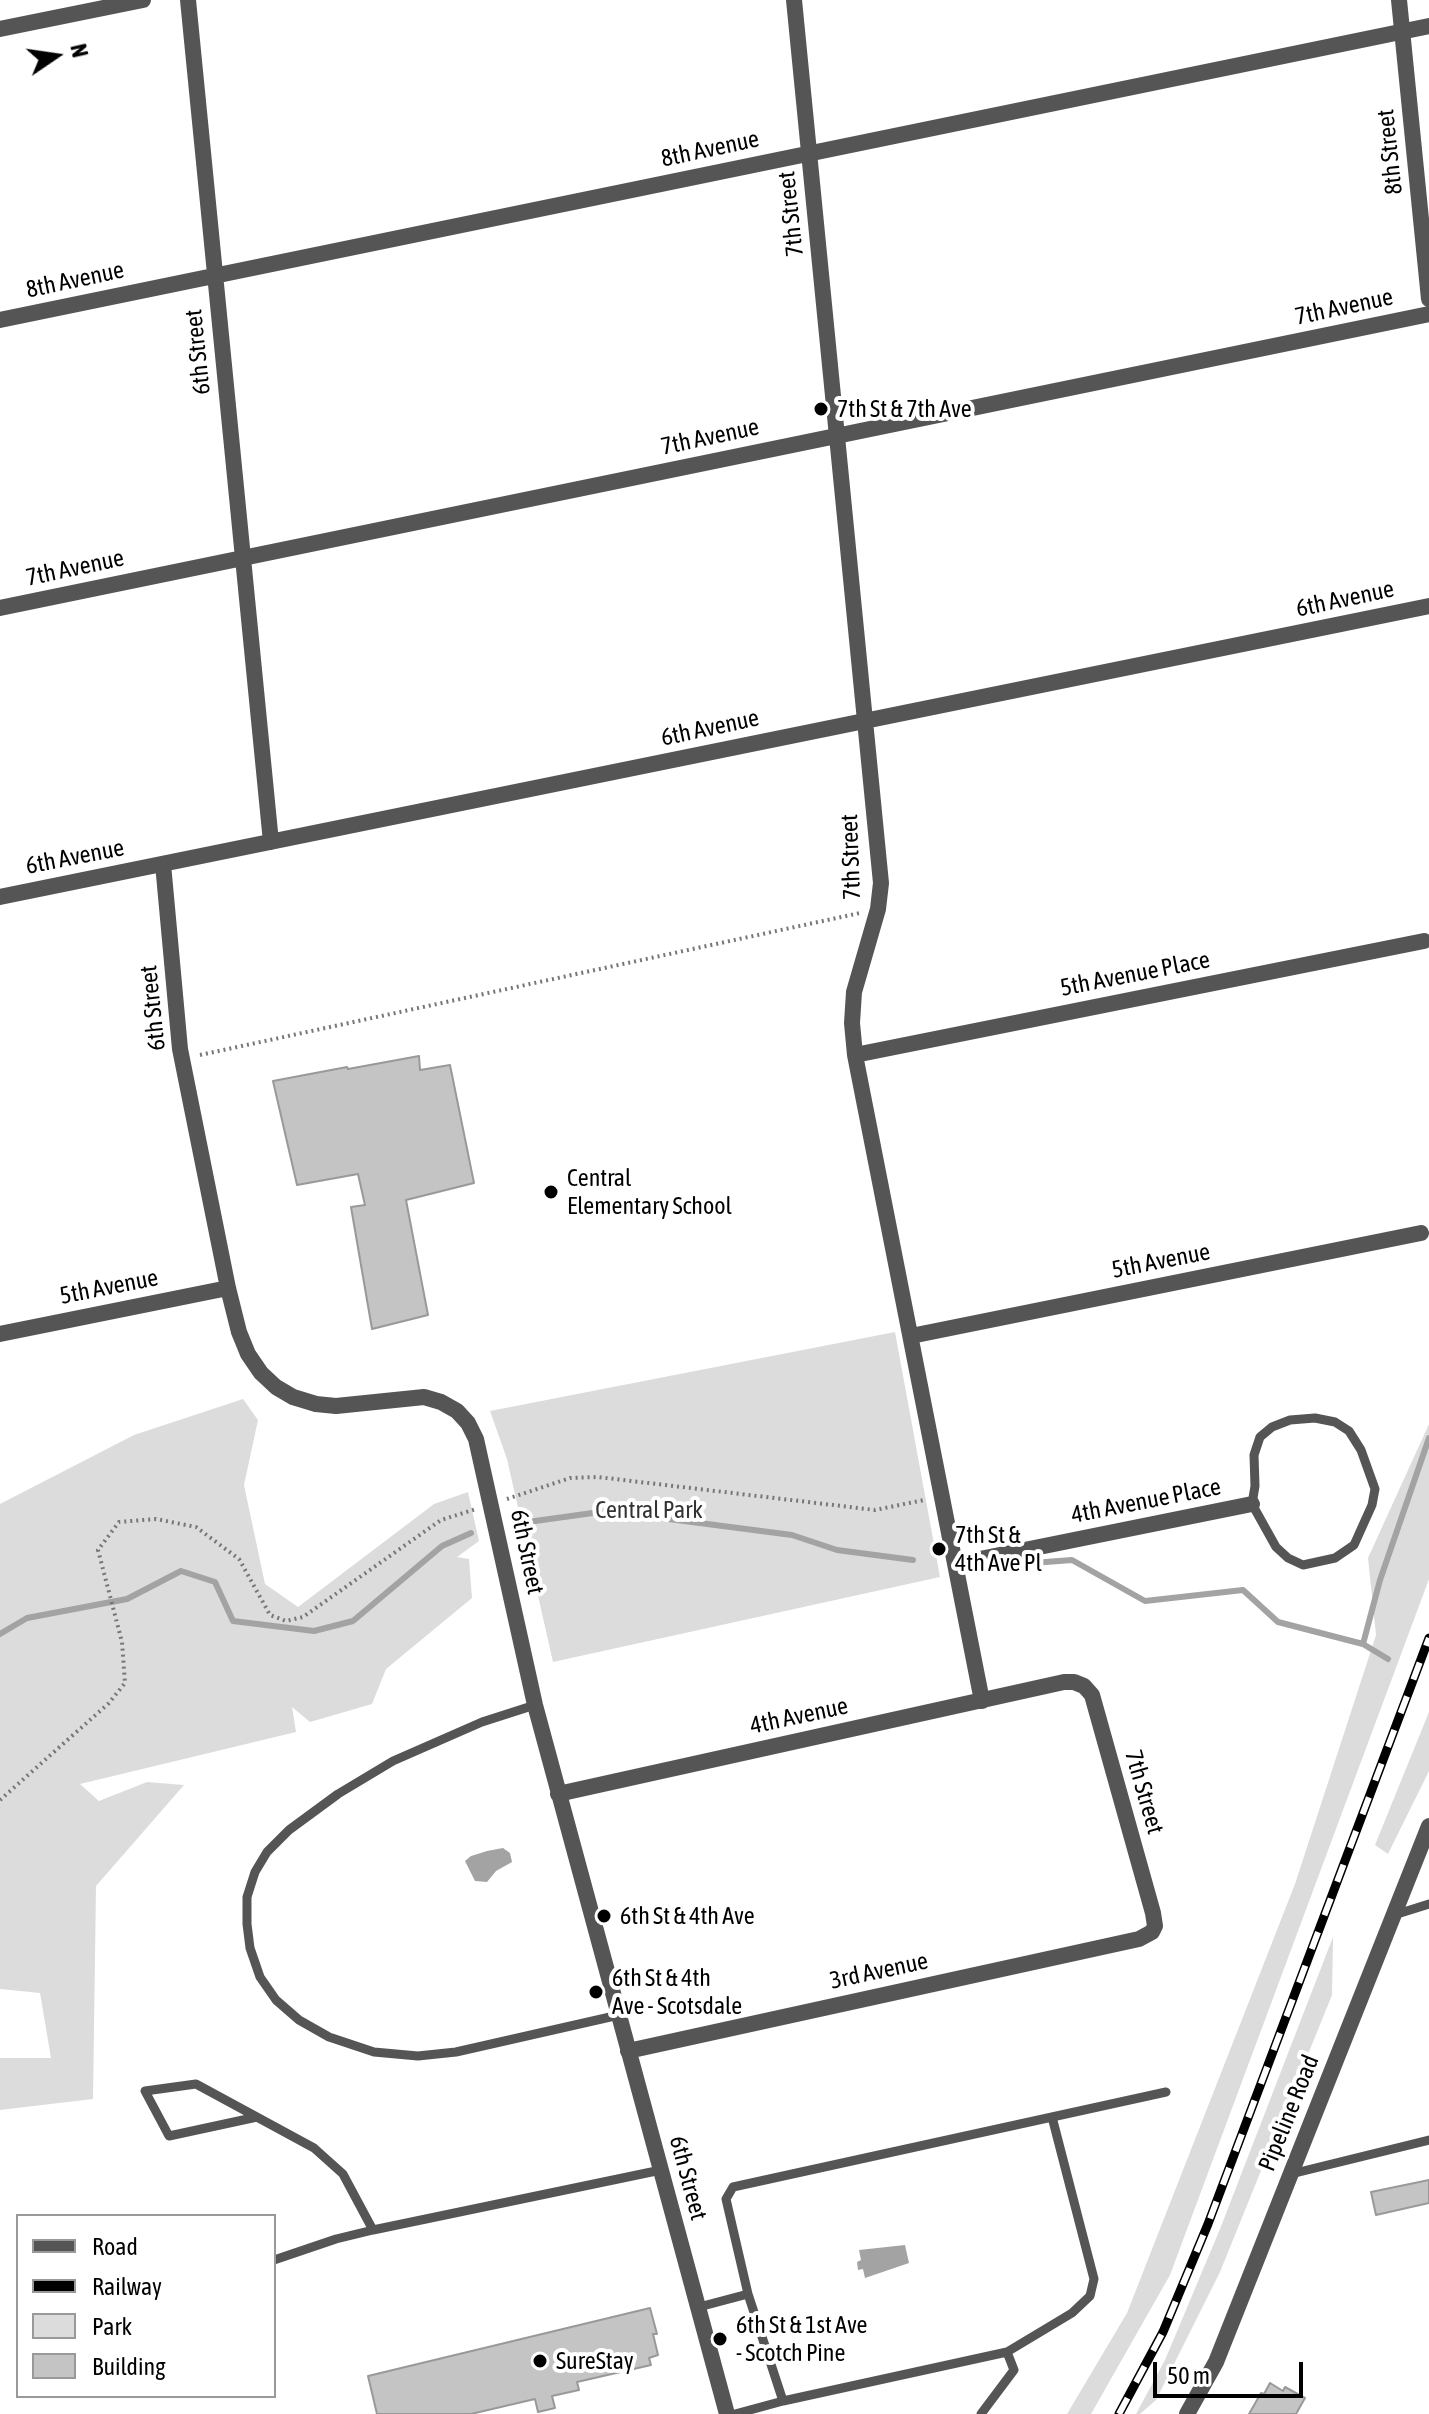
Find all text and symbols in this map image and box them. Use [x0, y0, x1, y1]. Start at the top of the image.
north arrow [16, 16, 96, 96]
text: N [65, 41, 94, 60]
street label: 8th Street [1371, 108, 1409, 196]
street label: 8th Avenue [658, 125, 762, 173]
street label: 7th Street [772, 170, 810, 258]
street label: 8th Avenue [23, 256, 127, 304]
street label: 7th Avenue [1292, 283, 1396, 331]
street label: 6th Street [179, 308, 217, 396]
place label: 7th St & 7th Ave [837, 395, 972, 423]
marker: 7th St & 7th Ave [812, 400, 830, 418]
street label: 7th Avenue [658, 413, 762, 461]
street label: 7th Avenue [23, 544, 127, 592]
street label: 6th Avenue [1293, 575, 1397, 623]
street label: 6th Avenue [658, 704, 762, 752]
street label: 7th Street [835, 814, 867, 900]
street label: 6th Avenue [23, 833, 127, 881]
street label: 5th Avenue Place [1058, 945, 1212, 1003]
street label: 6th Street [134, 964, 172, 1052]
place label: Central Elementary School [567, 1164, 732, 1220]
marker: Central Elementary School [542, 1183, 560, 1201]
street label: 5th Avenue [1109, 1237, 1213, 1285]
street label: 5th Avenue [57, 1263, 161, 1311]
street label: 4th Avenue Place [1069, 1472, 1223, 1530]
park label: Central Park [595, 1496, 703, 1524]
street label: 6th Street [504, 1507, 550, 1597]
place label: 7th St & 4th Ave Pl [955, 1521, 1042, 1577]
marker: 7th St & 4th Ave Pl [930, 1540, 948, 1558]
street label: 4th Avenue [747, 1692, 851, 1740]
street label: 7th Street [1118, 1747, 1170, 1837]
place label: 6th St & 4th Ave [620, 1902, 755, 1930]
marker: 6th St & 4th Ave [595, 1907, 613, 1925]
street label: 3rd Avenue [827, 1947, 931, 1995]
place label: 6th St & 4th Ave - Scotsdale [612, 1964, 742, 2020]
marker: 6th St & 4th Ave - Scotsdale [587, 1983, 605, 2001]
street label: Pipeline Road [1253, 2051, 1325, 2175]
street label: 6th Street [663, 2133, 713, 2223]
legend [16, 2214, 276, 2398]
text: Road [92, 2233, 138, 2260]
text: Railway [92, 2273, 162, 2300]
place label: 6th St & 1st Ave - Scotch Pine [736, 2311, 867, 2367]
text: Park [92, 2313, 132, 2340]
marker: 6th St & 1st Ave - Scotch Pine [711, 2330, 729, 2348]
scale bar [1157, 2346, 1307, 2396]
place label: SureStay [556, 2347, 634, 2375]
marker: SureStay [531, 2352, 549, 2370]
text: Building [92, 2353, 165, 2380]
text: 50 m [1167, 2362, 1210, 2389]

